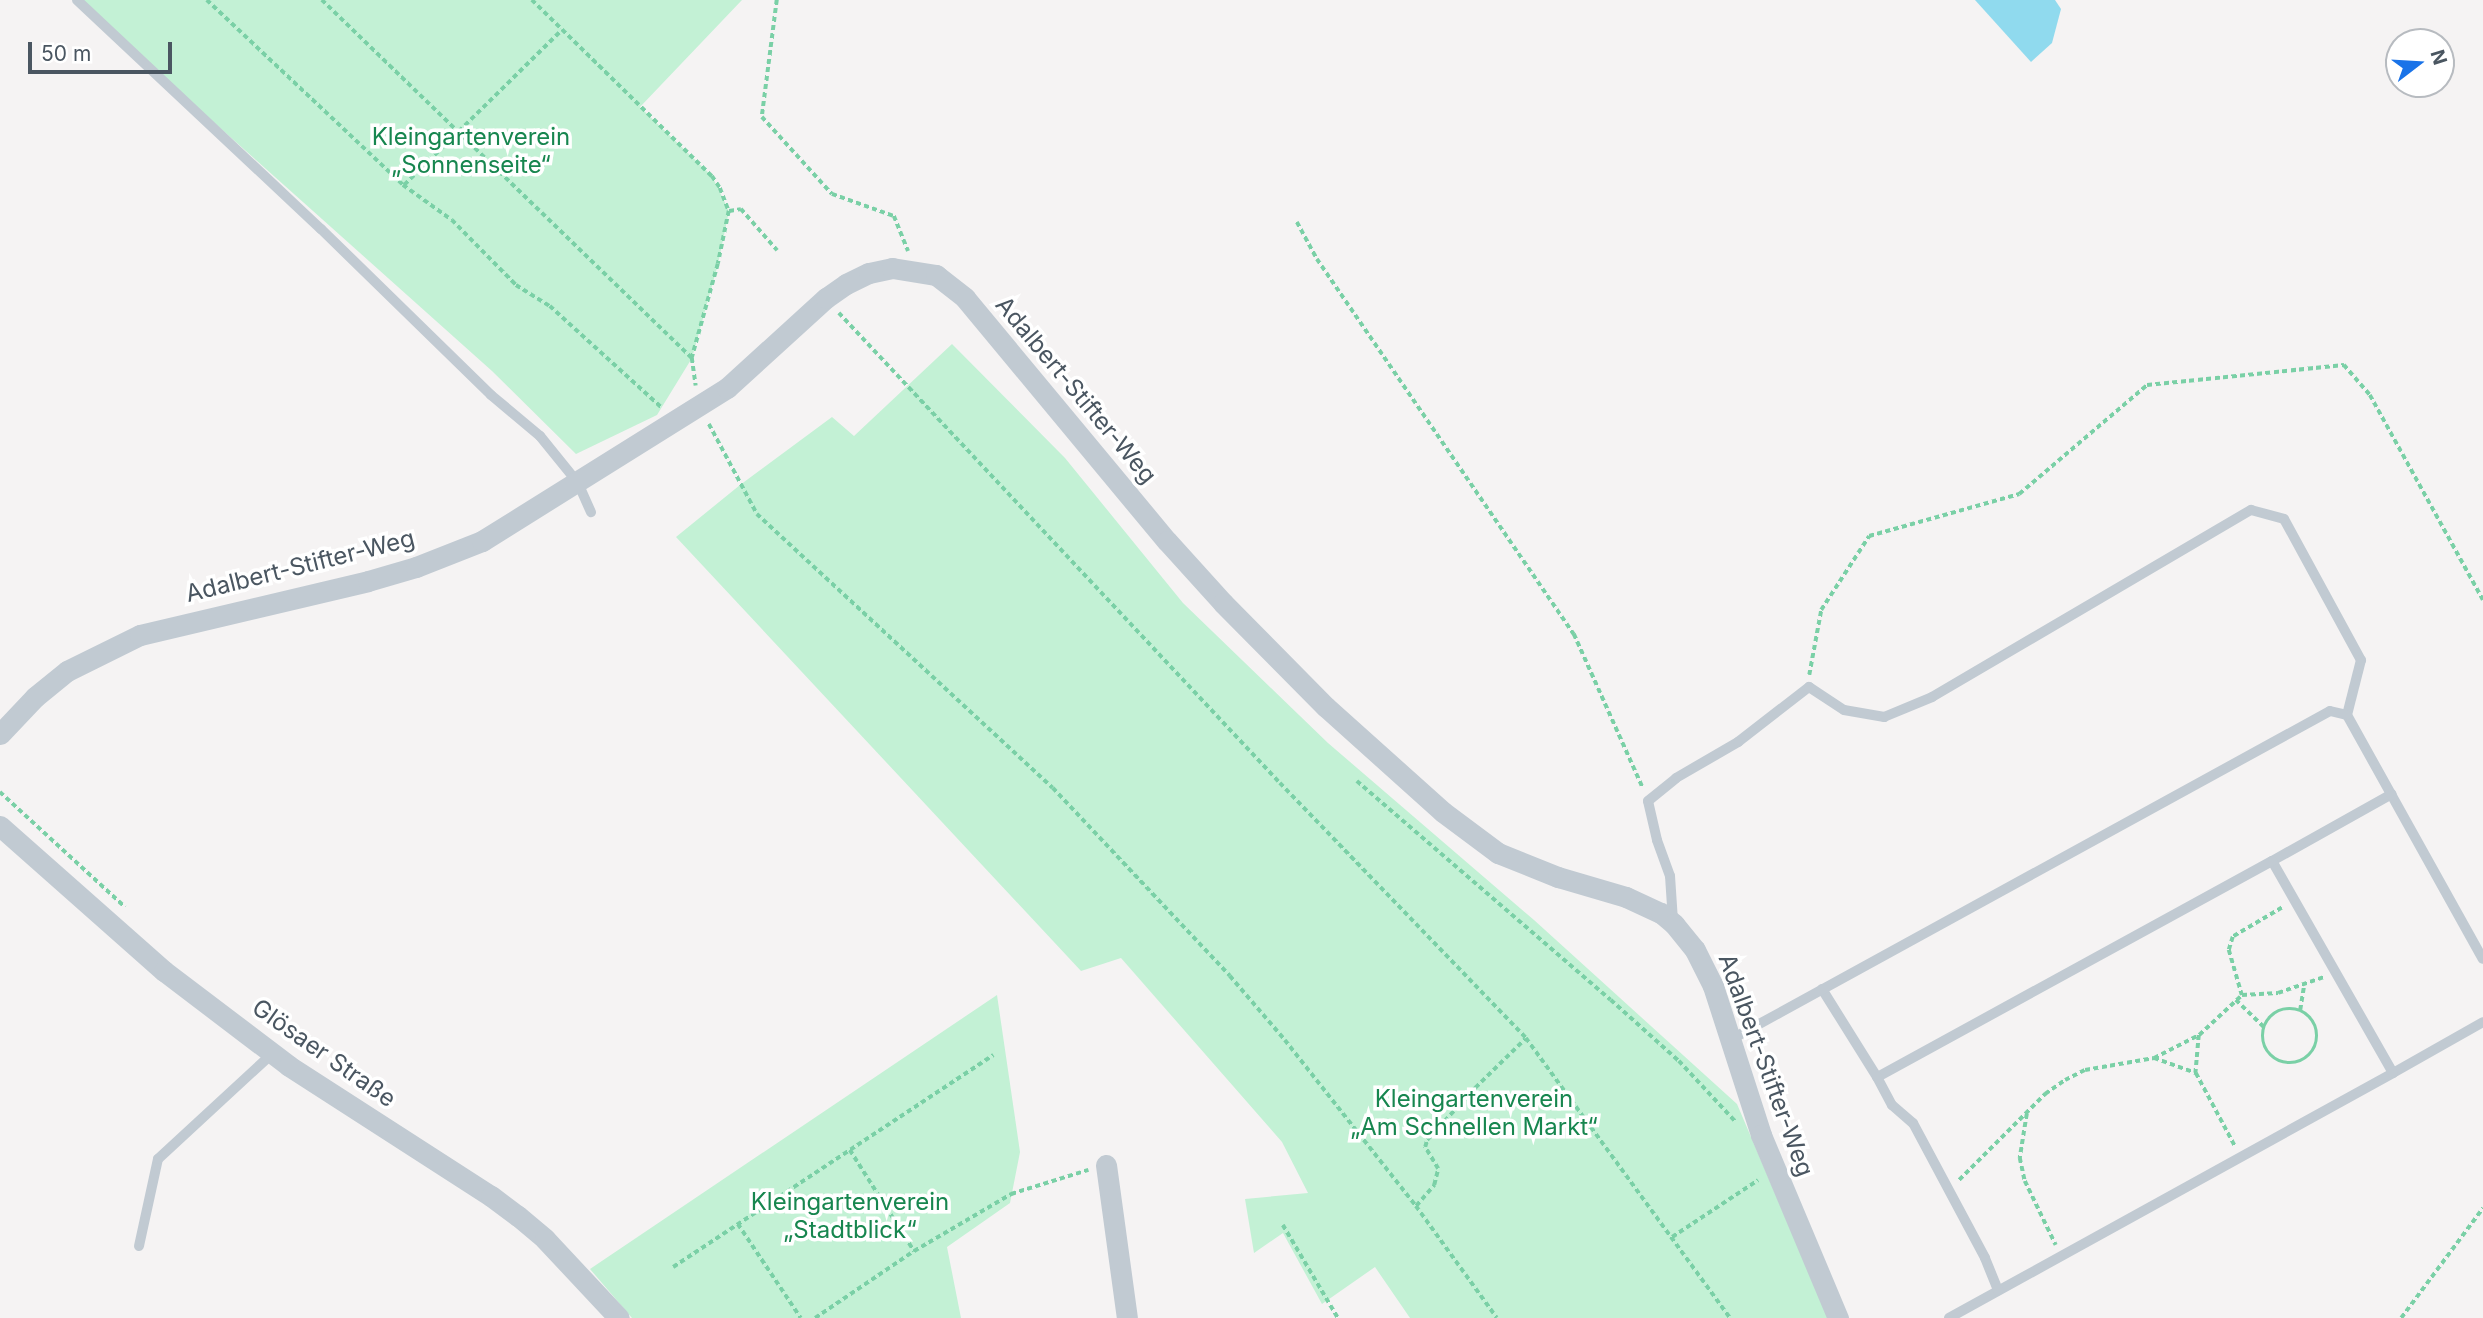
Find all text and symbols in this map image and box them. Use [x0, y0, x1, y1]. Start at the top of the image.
scale bar [32, 28, 175, 72]
north arrow [2385, 28, 2455, 98]
text: 50 m [41, 41, 91, 66]
text: N [2426, 47, 2452, 68]
park label: Kleingartenverein „Sonnenseite“ [372, 123, 570, 179]
street label: Adalbert-Stifter-Weg [989, 291, 1163, 489]
street label: Adalbert-Stifter-Weg [183, 524, 417, 608]
street label: Adalbert-Stifter-Weg [1712, 950, 1820, 1180]
street label: Glösaer Straße [247, 993, 401, 1113]
park label: Kleingartenverein „Am Schnellen Markt“ [1350, 1085, 1598, 1141]
park label: Kleingartenverein „Stadtblick“ [751, 1188, 949, 1244]

